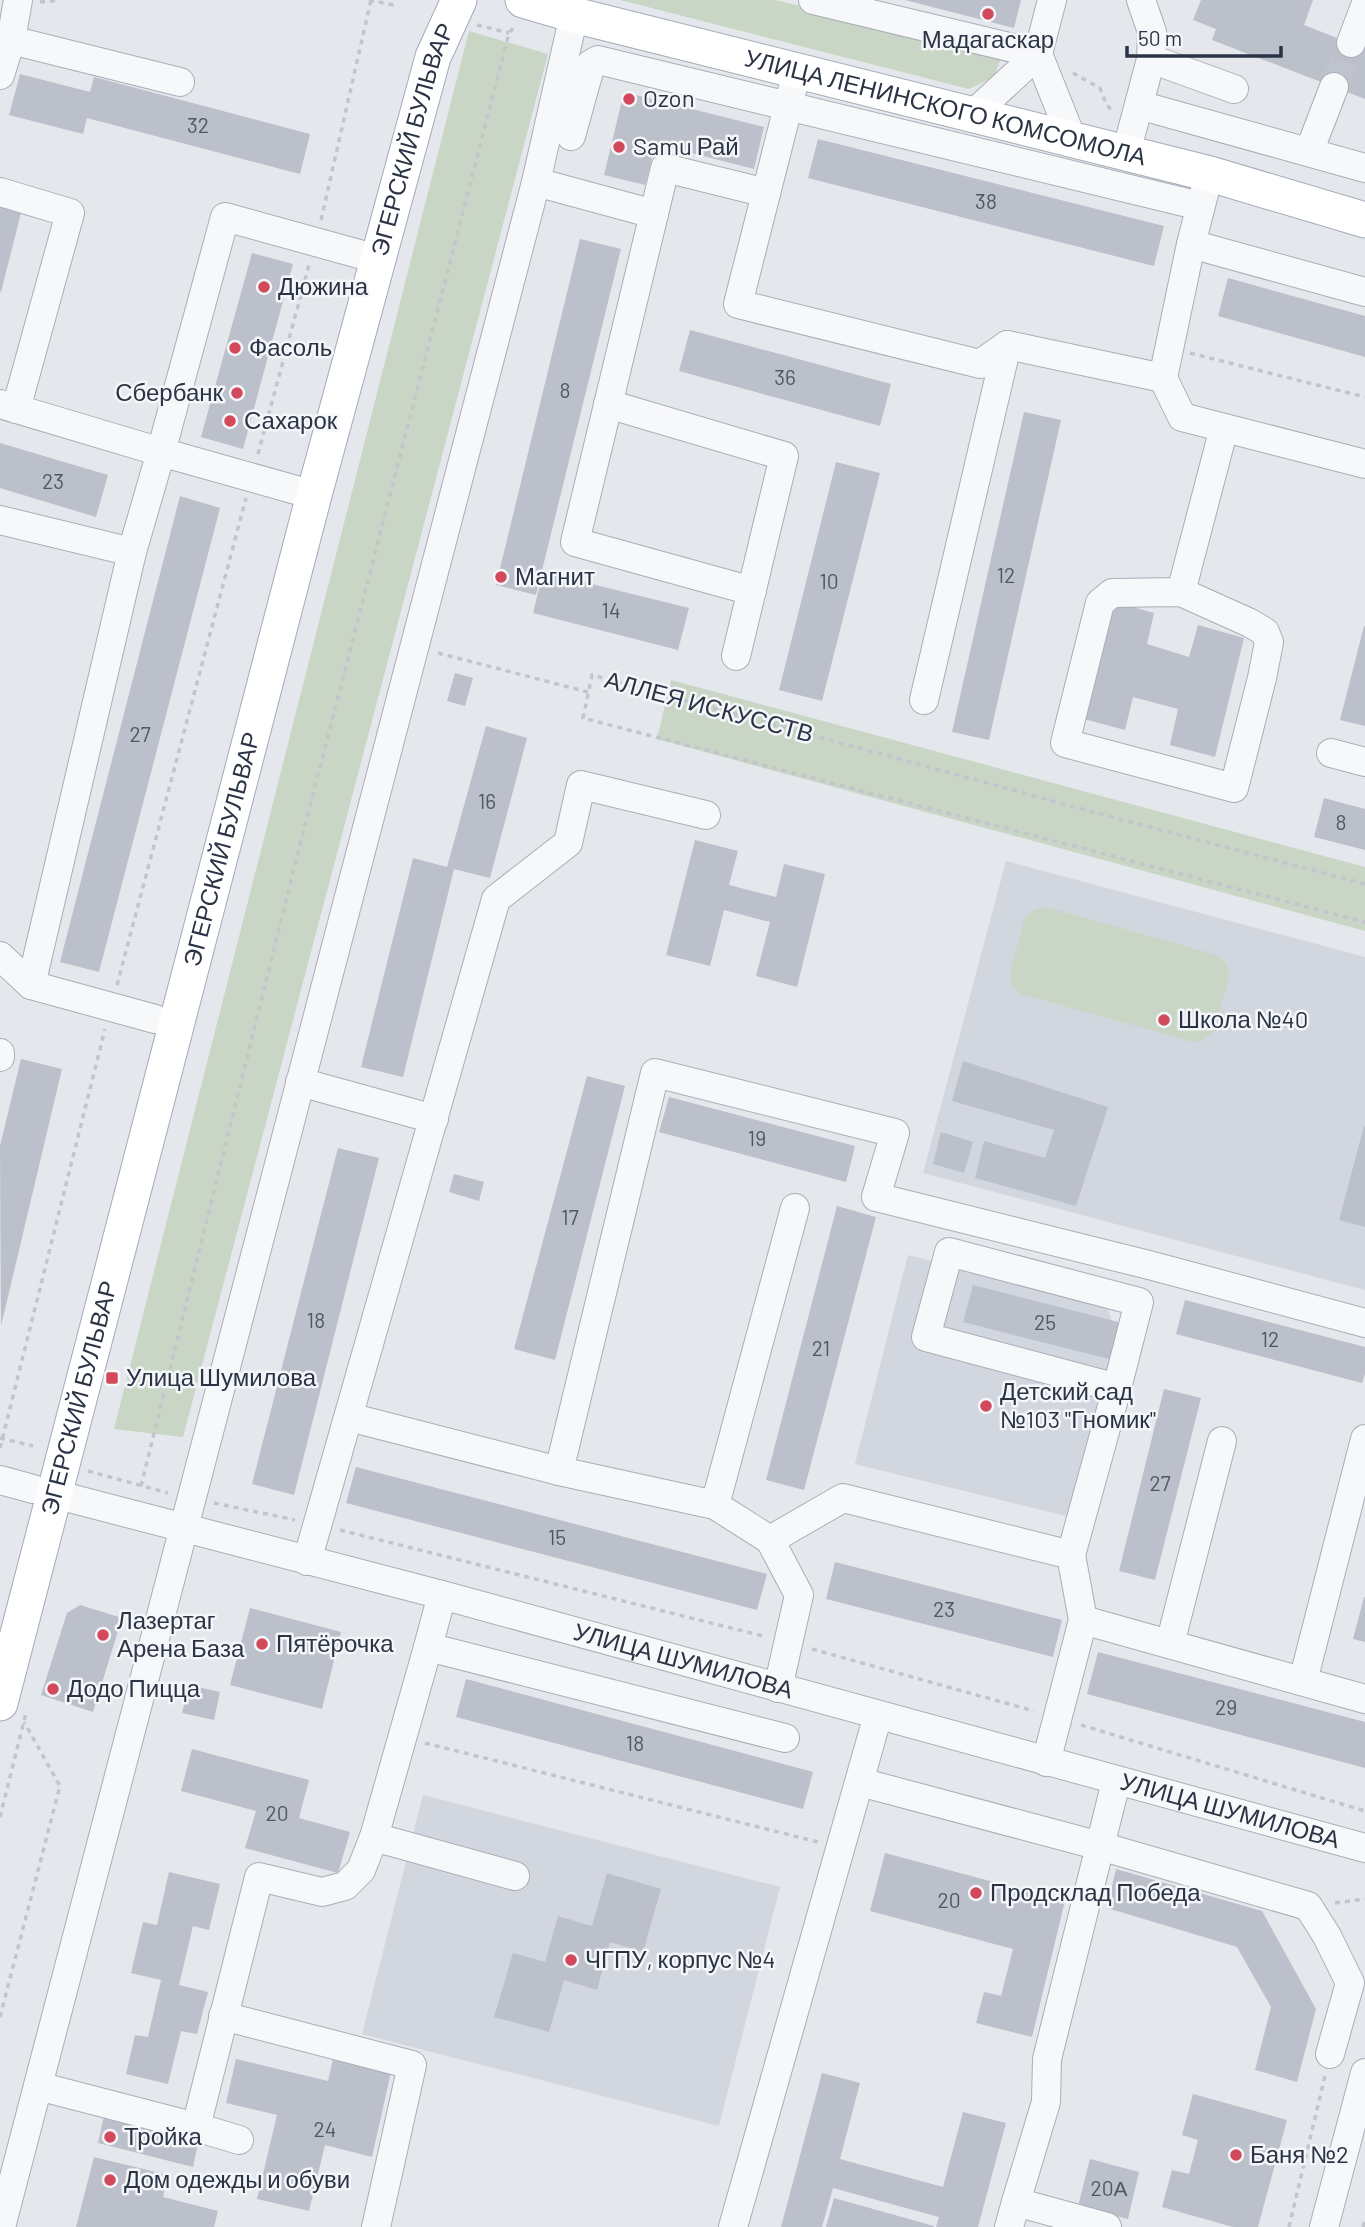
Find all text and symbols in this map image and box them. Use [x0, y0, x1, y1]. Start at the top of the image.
marker: Мадагаскар [980, 6, 996, 22]
scale bar [1127, 14, 1281, 58]
street label: ЭГЕРСКИЙ БУЛЬВАР [364, 18, 460, 259]
place label: Мадагаскар [922, 24, 1054, 53]
text: 50 m [1138, 25, 1182, 50]
street label: УЛИЦА ЛЕНИНСКОГО КОМСОМОЛА [742, 42, 1149, 171]
place label: Ozon [643, 83, 695, 112]
marker: Ozon [621, 91, 637, 107]
house number: 32 [187, 112, 209, 137]
place label: Samu Рай [633, 131, 739, 160]
marker: Samu Рай [611, 139, 627, 155]
house number: 38 [975, 188, 997, 213]
place label: Дюжина [278, 271, 369, 300]
marker: Дюжина [256, 279, 272, 295]
place label: Фасоль [249, 332, 332, 361]
marker: Фасоль [227, 340, 243, 356]
house number: 36 [774, 364, 796, 389]
place label: Сбербанк [115, 377, 223, 406]
house number: 8 [560, 377, 570, 402]
marker: Сбербанк [229, 385, 245, 401]
place label: Сахарок [244, 405, 338, 434]
marker: Сахарок [222, 413, 238, 429]
house number: 23 [42, 468, 64, 493]
place label: Магнит [515, 561, 595, 590]
house number: 12 [997, 562, 1015, 587]
house number: 10 [819, 568, 839, 593]
marker: Магнит [493, 569, 509, 585]
house number: 14 [602, 597, 620, 622]
street label: АЛЛЕЯ ИСКУССТВ [602, 664, 817, 747]
house number: 27 [129, 721, 151, 746]
street label: ЭГЕРСКИЙ БУЛЬВАР [176, 729, 265, 969]
house number: 16 [478, 788, 496, 813]
house number: 8 [1336, 809, 1346, 834]
place label: Школа №40 [1178, 1004, 1308, 1033]
marker: Школа №40 [1156, 1012, 1172, 1028]
house number: 19 [748, 1125, 766, 1150]
house number: 17 [561, 1204, 579, 1229]
street label: ЭГЕРСКИЙ БУЛЬВАР [33, 1277, 122, 1518]
house number: 18 [307, 1307, 325, 1332]
house number: 25 [1034, 1309, 1056, 1334]
house number: 12 [1261, 1326, 1279, 1351]
house number: 21 [812, 1335, 830, 1360]
place label: Улица Шумилова [126, 1362, 317, 1391]
marker: Улица Шумилова [104, 1370, 120, 1386]
place label: Детский сад №103 "Гномик" [1000, 1376, 1156, 1433]
marker: Детский сад №103 "Гномик" [978, 1398, 994, 1414]
house number: 27 [1149, 1470, 1171, 1495]
house number: 15 [548, 1524, 566, 1549]
house number: 23 [933, 1596, 955, 1621]
place label: Лазертаг Арена База [117, 1605, 245, 1662]
street label: УЛИЦА ШУМИЛОВА [571, 1616, 796, 1704]
marker: Лазертаг Арена База [95, 1627, 111, 1643]
place label: Пятёрочка [276, 1628, 394, 1657]
marker: Пятёрочка [254, 1636, 270, 1652]
place label: Додо Пицца [67, 1673, 201, 1702]
marker: Додо Пицца [45, 1681, 61, 1697]
house number: 29 [1215, 1694, 1237, 1719]
house number: 18 [626, 1730, 644, 1755]
street label: УЛИЦА ШУМИЛОВА [1117, 1766, 1343, 1853]
house number: 20 [265, 1800, 289, 1825]
place label: Продсклад Победа [990, 1877, 1201, 1906]
marker: Продсклад Победа [968, 1885, 984, 1901]
house number: 20 [937, 1887, 961, 1912]
place label: ЧГПУ, корпус №4 [585, 1944, 776, 1973]
marker: ЧГПУ, корпус №4 [563, 1952, 579, 1968]
house number: 24 [314, 2116, 336, 2141]
place label: Тройка [124, 2121, 202, 2150]
marker: Тройка [102, 2129, 118, 2145]
place label: Баня №2 [1250, 2139, 1349, 2168]
marker: Баня №2 [1228, 2147, 1244, 2163]
place label: Дом одежды и обуви [124, 2164, 350, 2193]
marker: Дом одежды и обуви [102, 2172, 118, 2188]
house number: 20А [1090, 2175, 1128, 2200]

